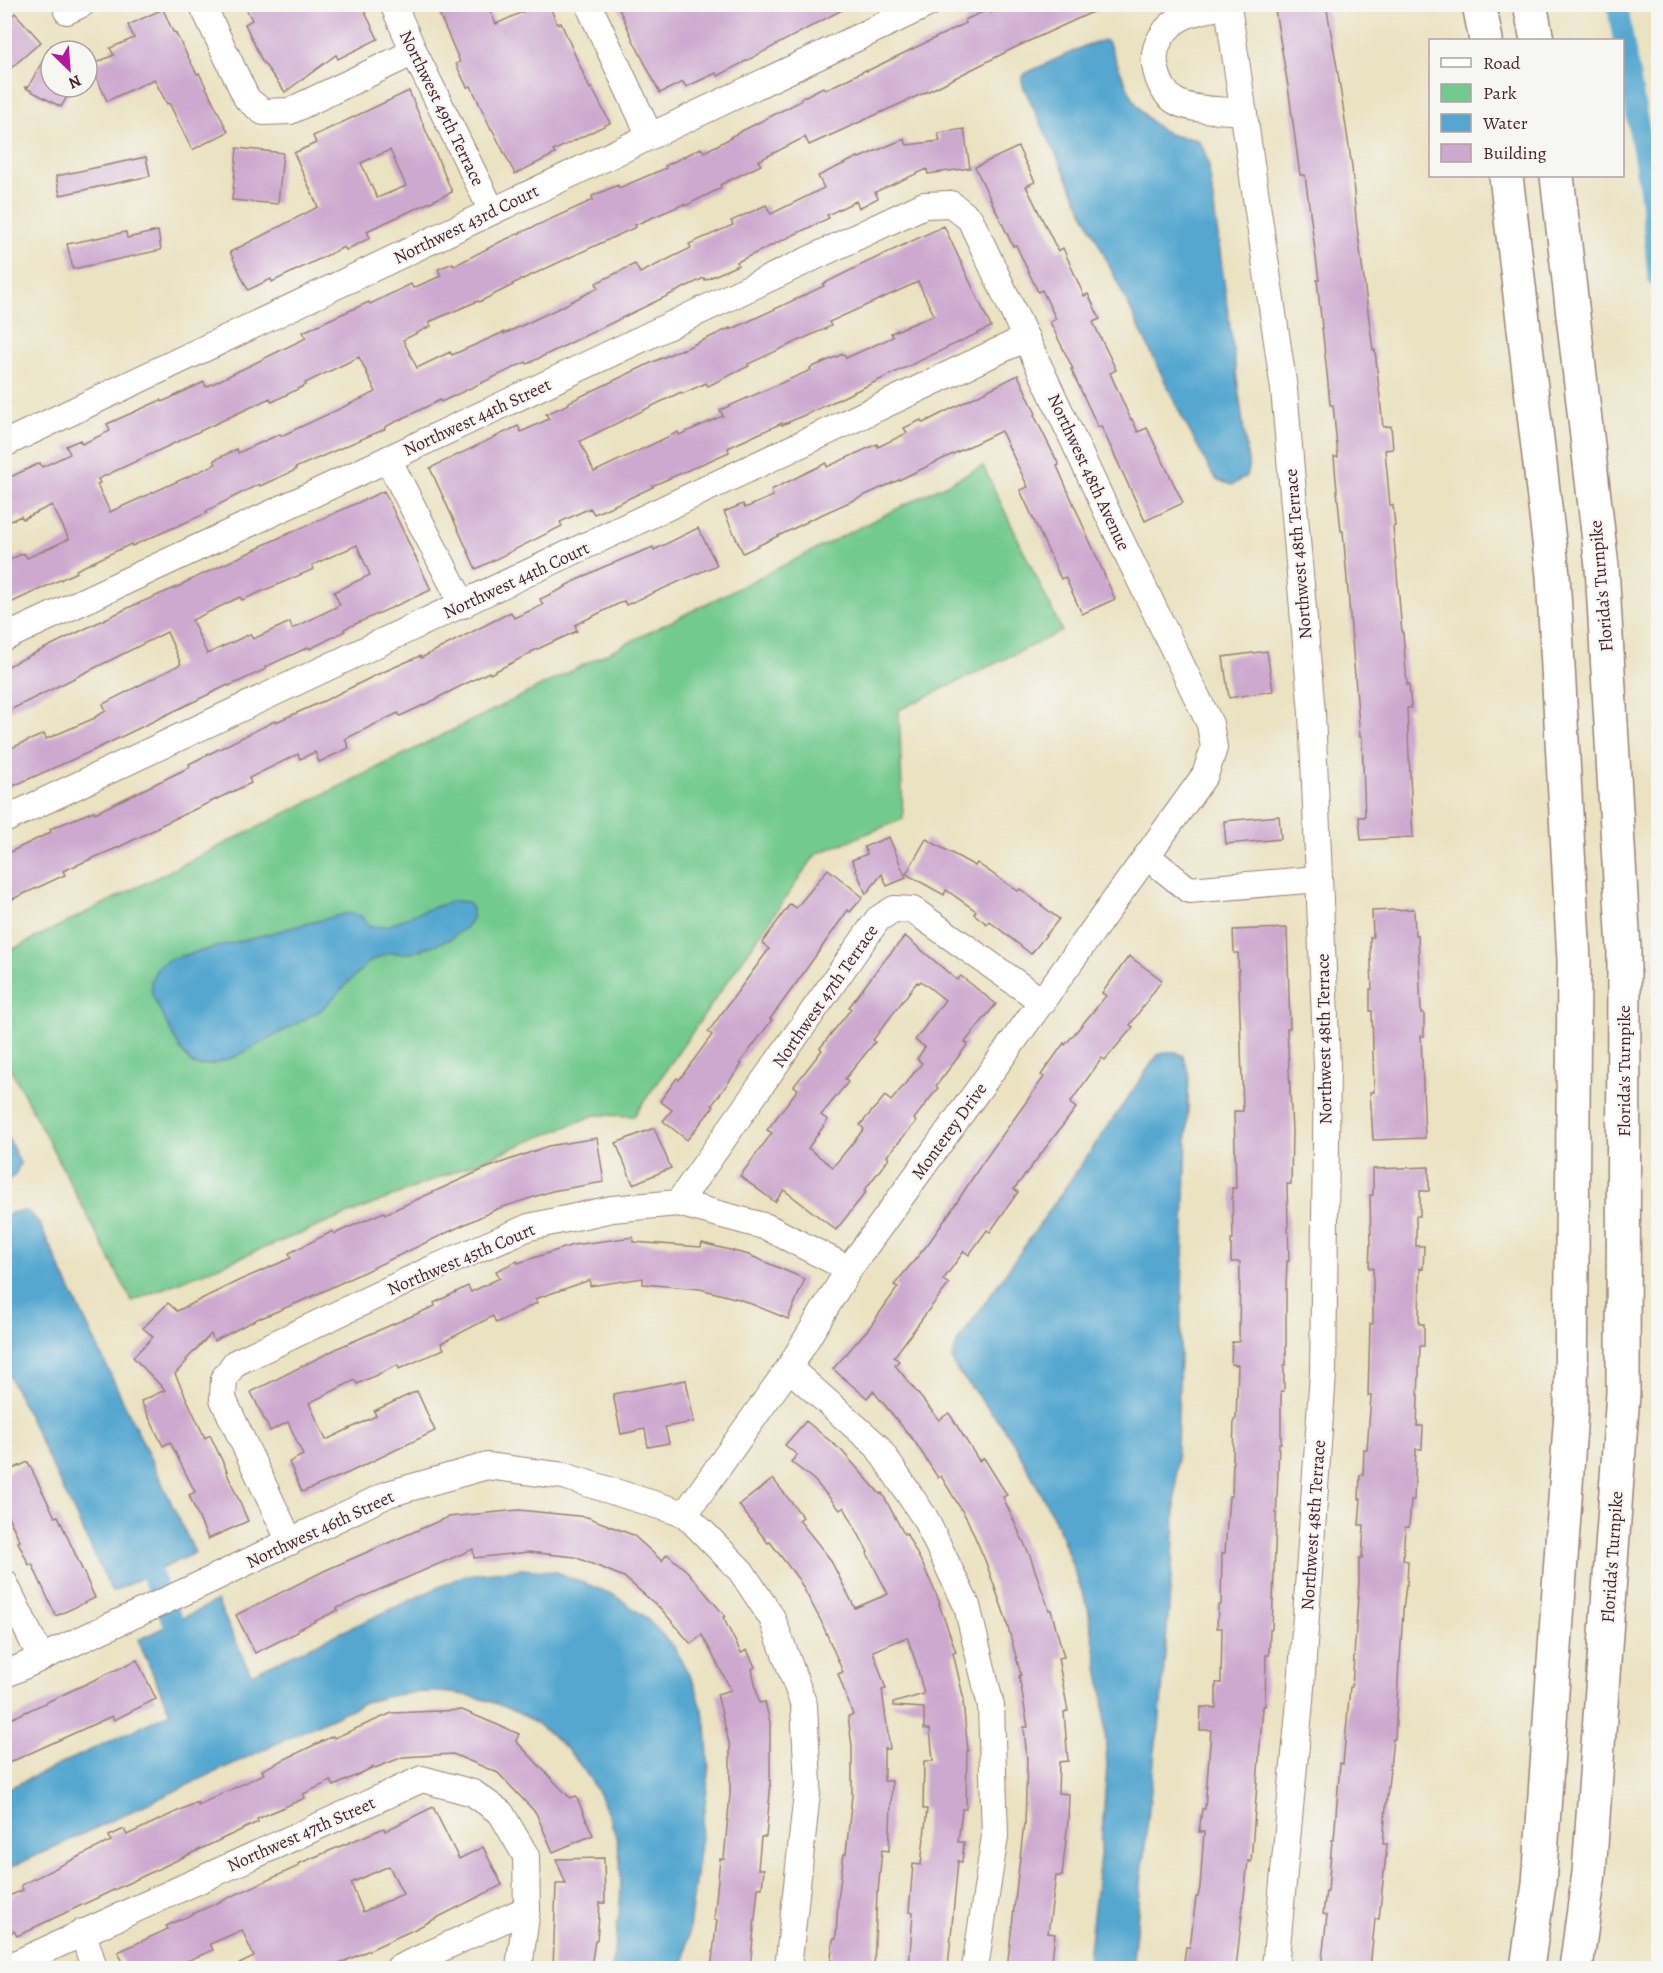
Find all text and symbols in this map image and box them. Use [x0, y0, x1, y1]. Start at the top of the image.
street label: Northwest 49th Terrace [394, 26, 490, 190]
north arrow [39, 39, 99, 99]
legend [1429, 39, 1624, 177]
text: Road [1483, 51, 1521, 75]
text: N [65, 69, 85, 94]
text: Park [1483, 81, 1517, 105]
text: Water [1482, 111, 1528, 135]
text: Building [1483, 141, 1547, 165]
street label: Northwest 43rd Court [389, 178, 543, 270]
street label: Northwest 44th Street [399, 372, 555, 462]
street label: Northwest 48th Avenue [1042, 390, 1136, 554]
street label: Northwest 48th Terrace [1279, 468, 1317, 640]
street label: Florida's Turnpike [1583, 519, 1619, 653]
street label: Northwest 44th Court [439, 536, 593, 624]
street label: Northwest 47th Terrace [766, 920, 884, 1072]
street label: Northwest 48th Terrace [1311, 953, 1337, 1125]
street label: Florida's Turnpike [1612, 1005, 1636, 1137]
street label: Monterey Drive [906, 1078, 992, 1184]
street label: Northwest 45th Court [383, 1217, 539, 1301]
street label: Northwest 48th Terrace [1295, 1439, 1331, 1611]
street label: Northwest 46th Street [242, 1484, 398, 1574]
street label: Florida's Turnpike [1595, 1490, 1629, 1624]
street label: Northwest 47th Street [223, 1790, 379, 1877]

